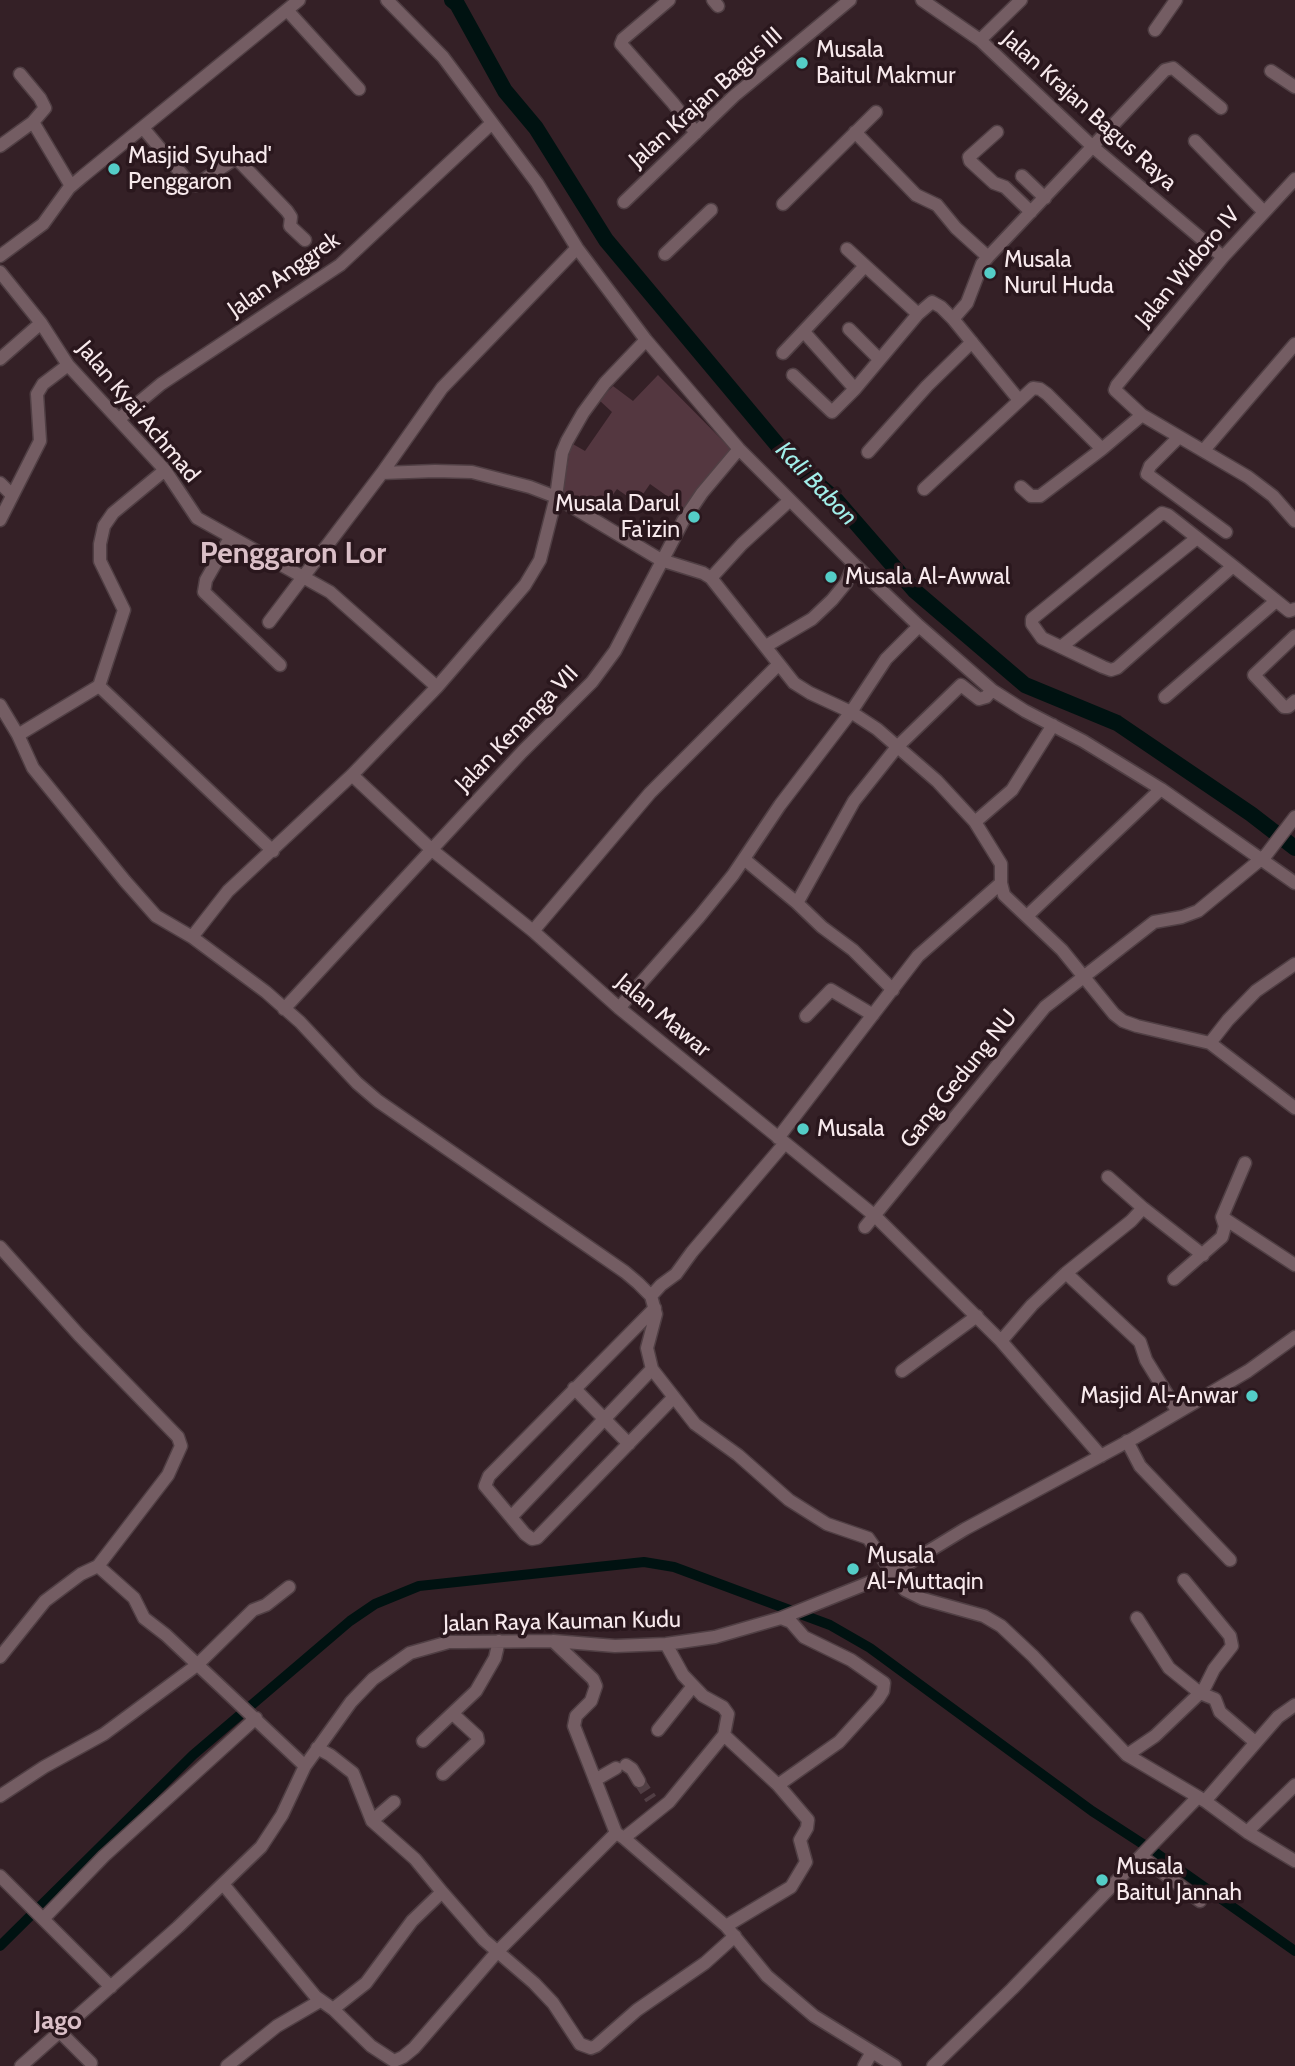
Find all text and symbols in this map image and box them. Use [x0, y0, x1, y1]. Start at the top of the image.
street label: Jalan Krajan Bagus III [624, 22, 788, 174]
street label: Jalan Krajan Bagus Raya [996, 25, 1182, 197]
place label: Musala Baitul Makmur [816, 36, 955, 90]
marker: Musala Baitul Makmur [794, 55, 810, 71]
place label: Masjid Syuhad' Penggaron [128, 142, 272, 196]
marker: Masjid Syuhad' Penggaron [106, 161, 122, 177]
street label: Jalan Widoro IV [1130, 202, 1246, 332]
street label: Jalan Anggrek [223, 226, 345, 324]
place label: Musala Nurul Huda [1004, 246, 1114, 300]
marker: Musala Nurul Huda [982, 265, 998, 281]
street label: Jalan Kyai Achmad [71, 336, 205, 488]
water label: Kali Babon [769, 436, 863, 532]
place label: Musala Darul Fa'izin [555, 490, 680, 544]
marker: Musala Darul Fa'izin [686, 509, 702, 525]
district label: Penggaron Lor [200, 536, 386, 572]
place label: Musala Al-Awwal [845, 563, 1010, 591]
marker: Musala Al-Awwal [823, 569, 839, 585]
street label: Jalan Kenanga VII [450, 660, 584, 798]
street label: Jalan Mawar [610, 968, 716, 1064]
street label: Gang Gedung NU [895, 1004, 1023, 1154]
place label: Musala [817, 1115, 884, 1143]
marker: Musala [795, 1121, 811, 1137]
place label: Masjid Al-Anwar [1080, 1382, 1238, 1410]
marker: Masjid Al-Anwar [1244, 1388, 1260, 1404]
place label: Musala Al-Muttaqin [867, 1542, 984, 1596]
marker: Musala Al-Muttaqin [845, 1561, 861, 1577]
street label: Jalan Raya Kauman Kudu [443, 1606, 681, 1638]
place label: Musala Baitul Jannah [1116, 1853, 1242, 1907]
marker: Musala Baitul Jannah [1094, 1872, 1110, 1888]
district label: Jago [34, 2005, 82, 2037]

